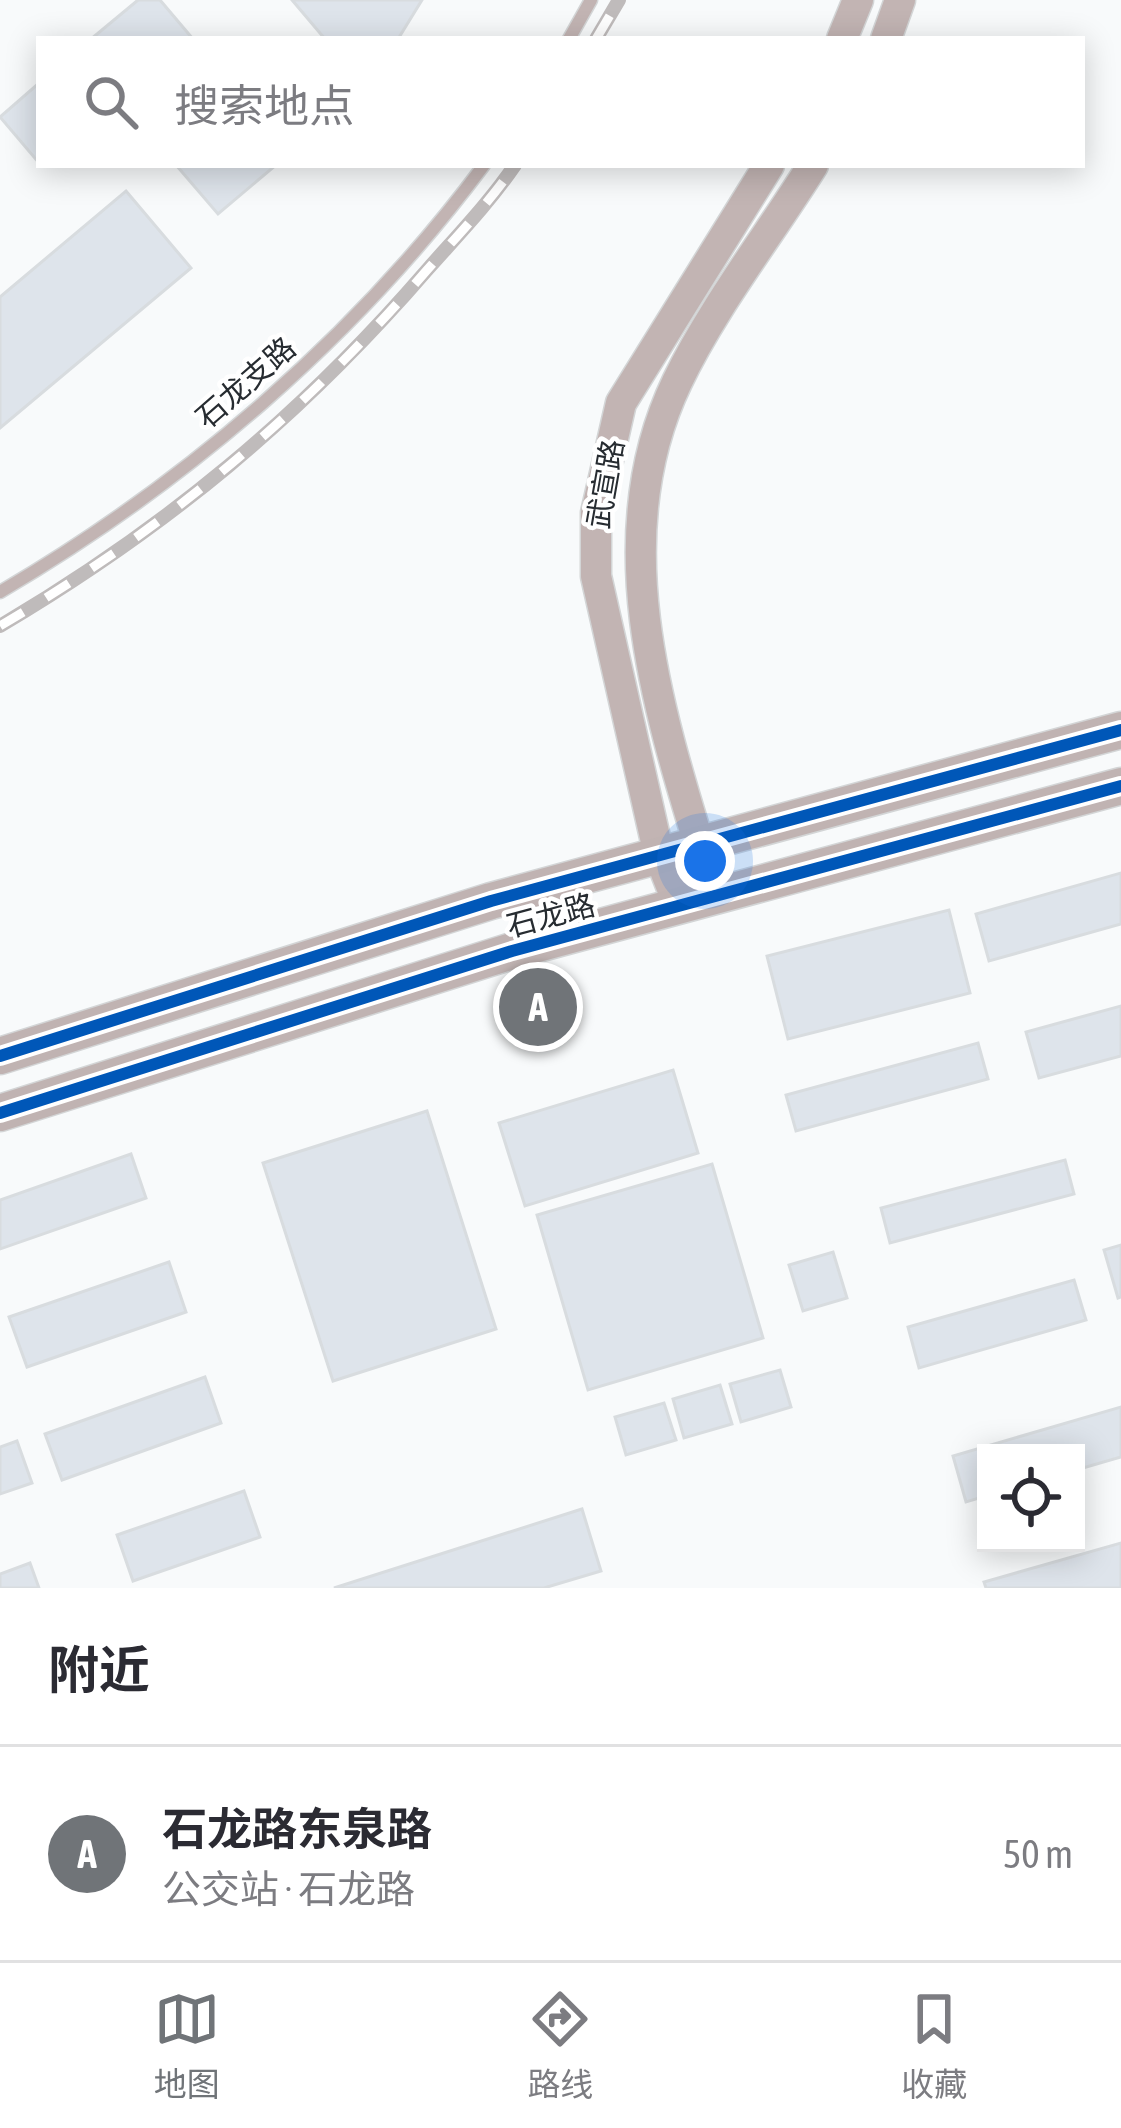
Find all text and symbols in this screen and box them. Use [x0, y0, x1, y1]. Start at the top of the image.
search box [36, 36, 1085, 168]
icon: search [78, 69, 144, 135]
text: 搜索地点 [174, 80, 354, 132]
street label: 石龙支路 [189, 330, 302, 434]
street label: 武宣路 [580, 437, 630, 531]
your location [675, 831, 735, 891]
street label: 石龙路 [503, 887, 599, 943]
pin: A [499, 962, 577, 1052]
map controls [977, 1444, 1085, 1552]
button: locate [977, 1444, 1085, 1552]
text: 附近 [48, 1640, 150, 1699]
text: 石龙路东泉路 [162, 1803, 432, 1855]
text: A [77, 1832, 97, 1876]
text: 50 m [1003, 1832, 1073, 1876]
text: 公交站 · 石龙路 [162, 1867, 415, 1911]
tab: 地图 [154, 1986, 220, 2106]
tab: 路线 [527, 1986, 593, 2106]
tab: 收藏 [901, 1986, 967, 2106]

